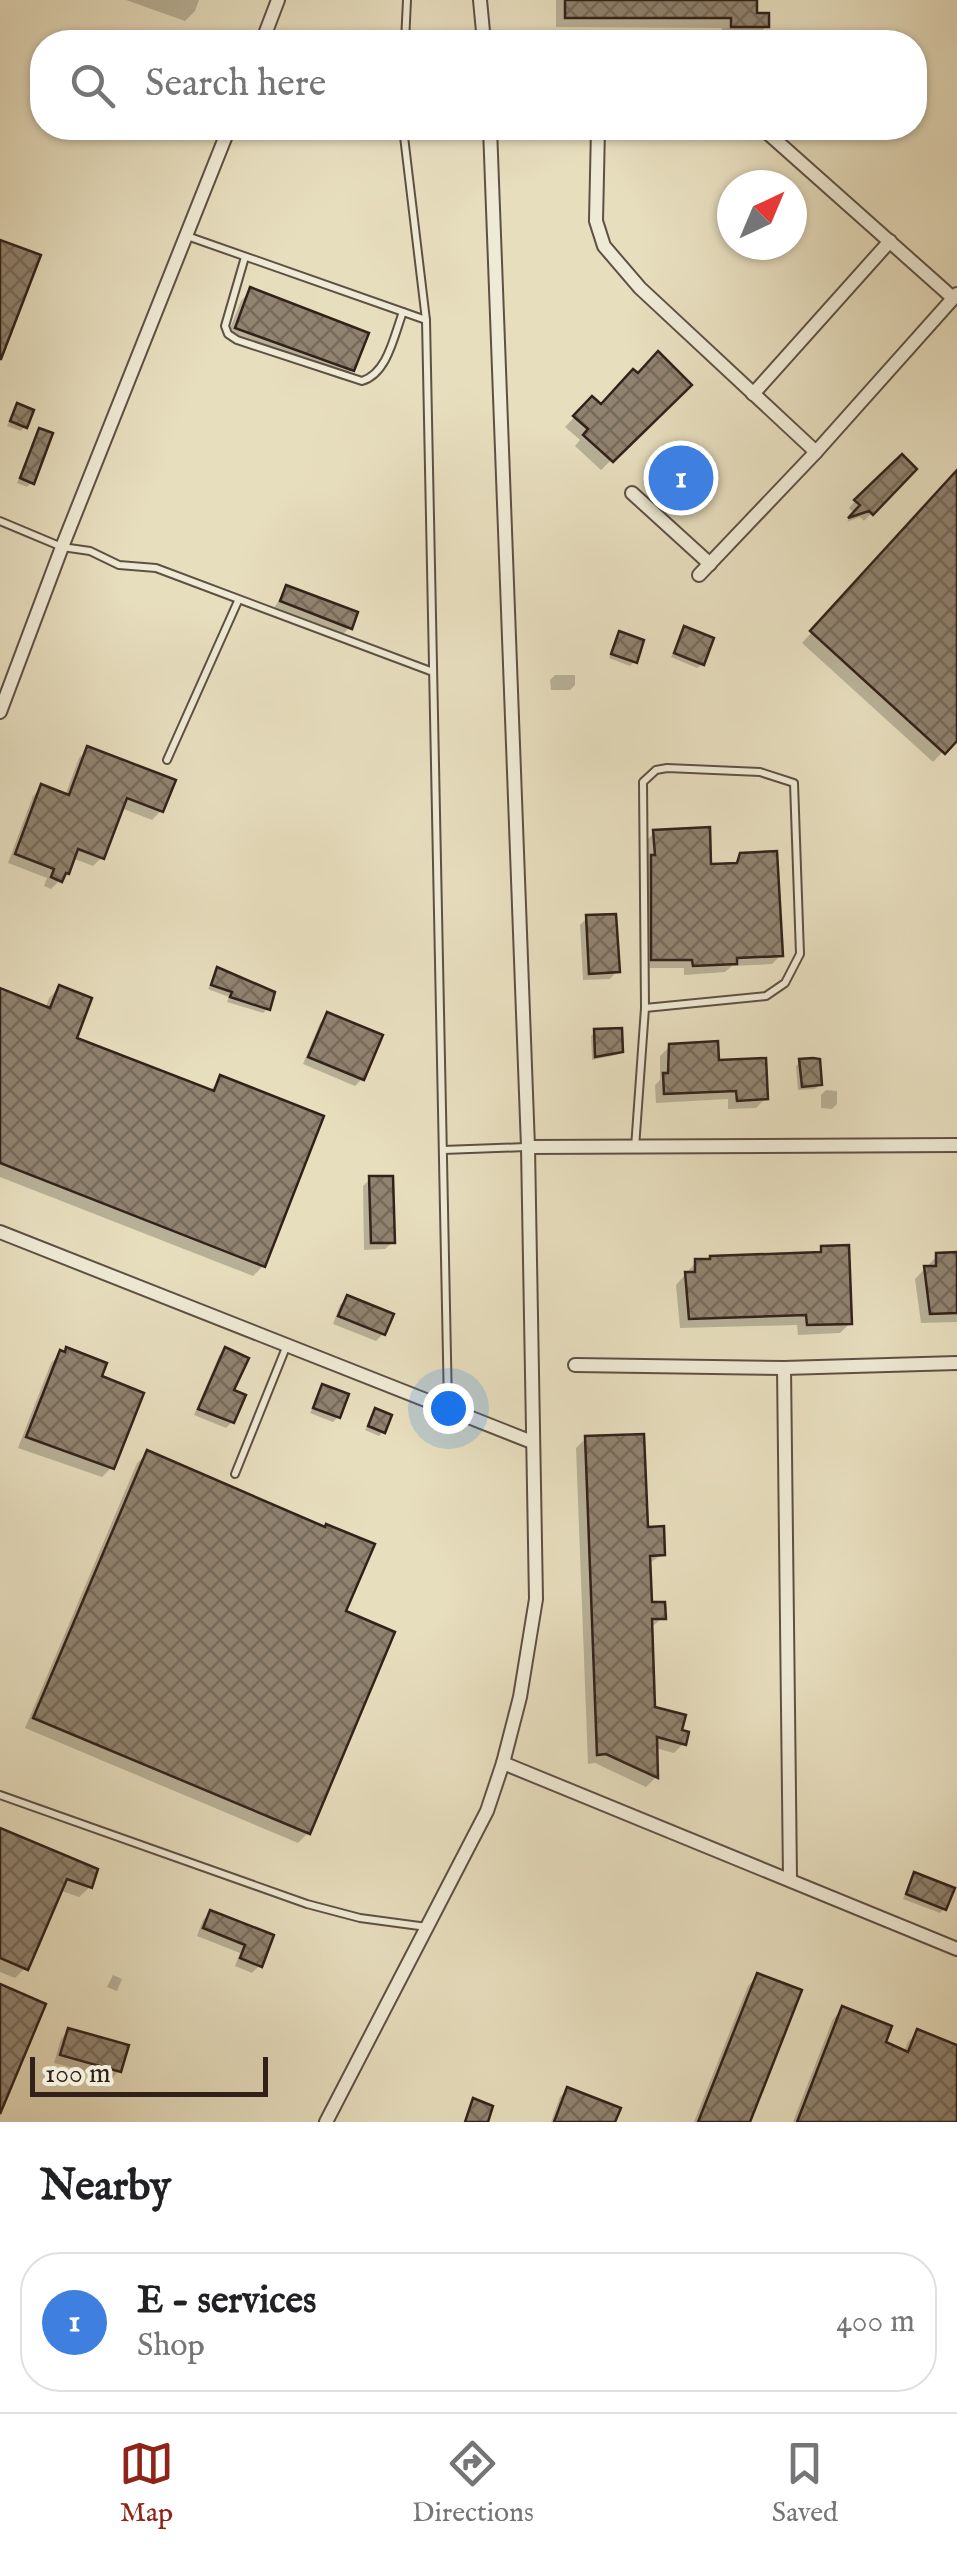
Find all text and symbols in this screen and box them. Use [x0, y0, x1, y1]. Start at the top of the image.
search box [30, 30, 927, 140]
icon: search [65, 58, 120, 113]
text: Search here [145, 61, 326, 109]
north arrow [717, 170, 807, 260]
pin: 1 [648, 440, 714, 516]
your location [423, 1383, 474, 1434]
scale bar [30, 2052, 268, 2096]
text: 100 m [45, 2057, 111, 2092]
text: Nearby [40, 2161, 171, 2214]
text: E - services [137, 2278, 316, 2326]
text: 1 [69, 2302, 80, 2343]
text: 400 m [836, 2302, 915, 2343]
text: Shop [137, 2326, 205, 2367]
tab: Map [119, 2436, 174, 2531]
tab: Directions [412, 2436, 534, 2531]
tab: Saved [772, 2436, 838, 2531]

